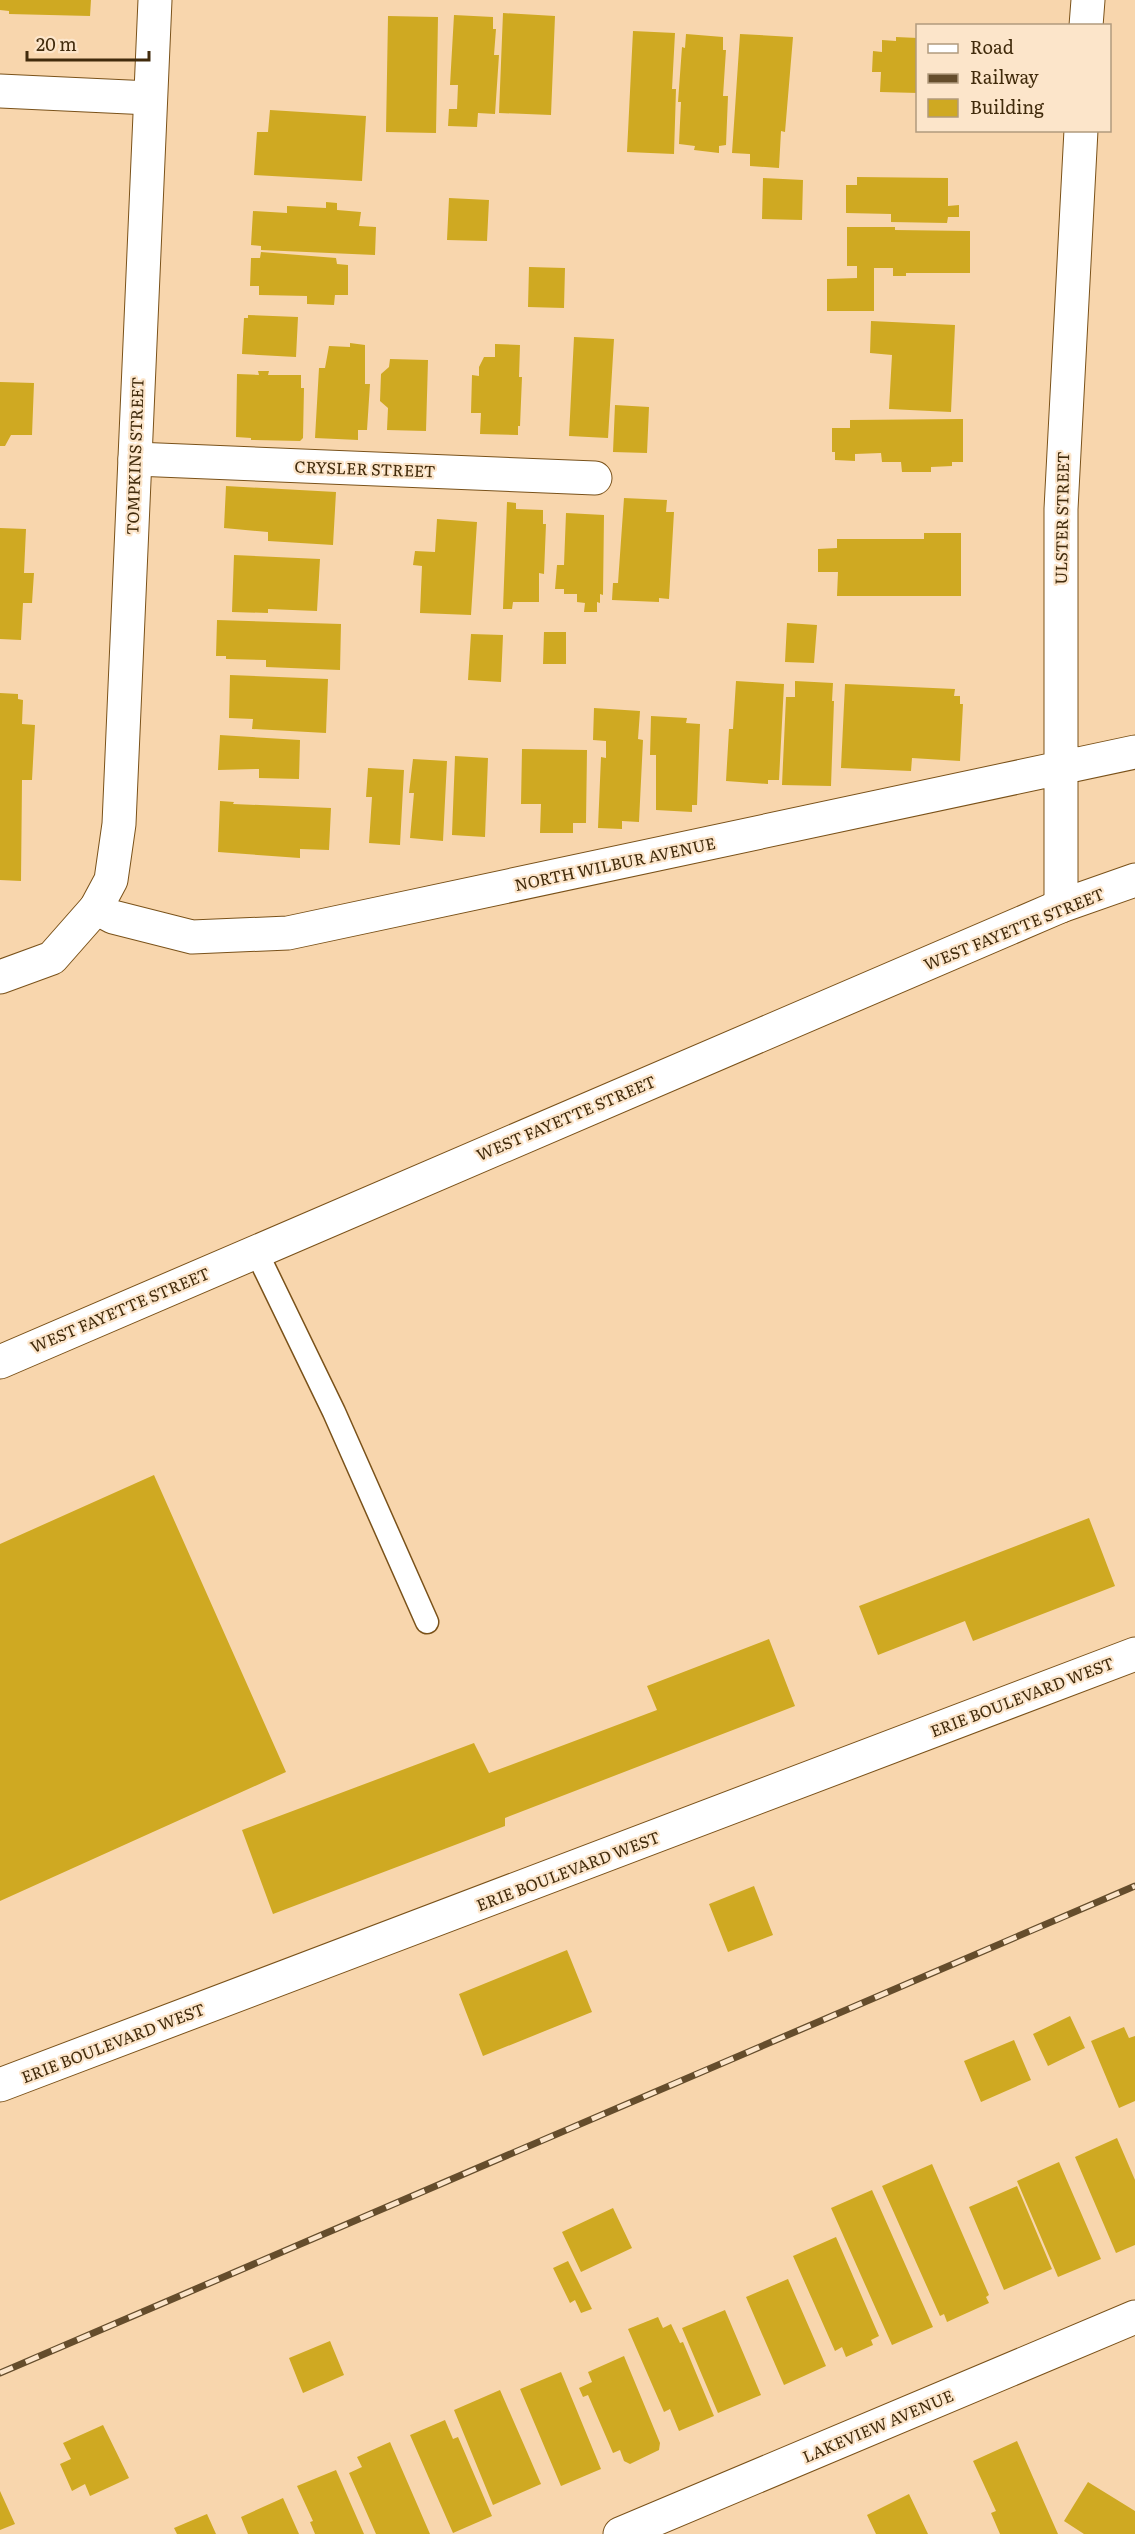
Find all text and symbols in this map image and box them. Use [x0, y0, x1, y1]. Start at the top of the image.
scale bar [27, 24, 148, 62]
legend [916, 24, 1111, 132]
text: 20 m [36, 30, 77, 57]
text: Road [970, 33, 1014, 60]
text: Railway [970, 63, 1039, 90]
text: Building [970, 93, 1045, 120]
street label: TOMPKINS STREET [119, 376, 149, 535]
street label: ULSTER STREET [1048, 451, 1074, 585]
street label: CRYSLER STREET [294, 454, 436, 482]
street label: NORTH WILBUR AVENUE [512, 830, 718, 896]
street label: WEST FAYETTE STREET [920, 881, 1108, 975]
street label: WEST FAYETTE STREET [472, 1068, 659, 1166]
street label: WEST FAYETTE STREET [26, 1260, 213, 1358]
street label: ERIE BOULEVARD WEST [926, 1650, 1117, 1742]
street label: ERIE BOULEVARD WEST [472, 1824, 663, 1916]
street label: ERIE BOULEVARD WEST [17, 1996, 208, 2088]
street label: LAKEVIEW AVENUE [798, 2382, 957, 2468]

